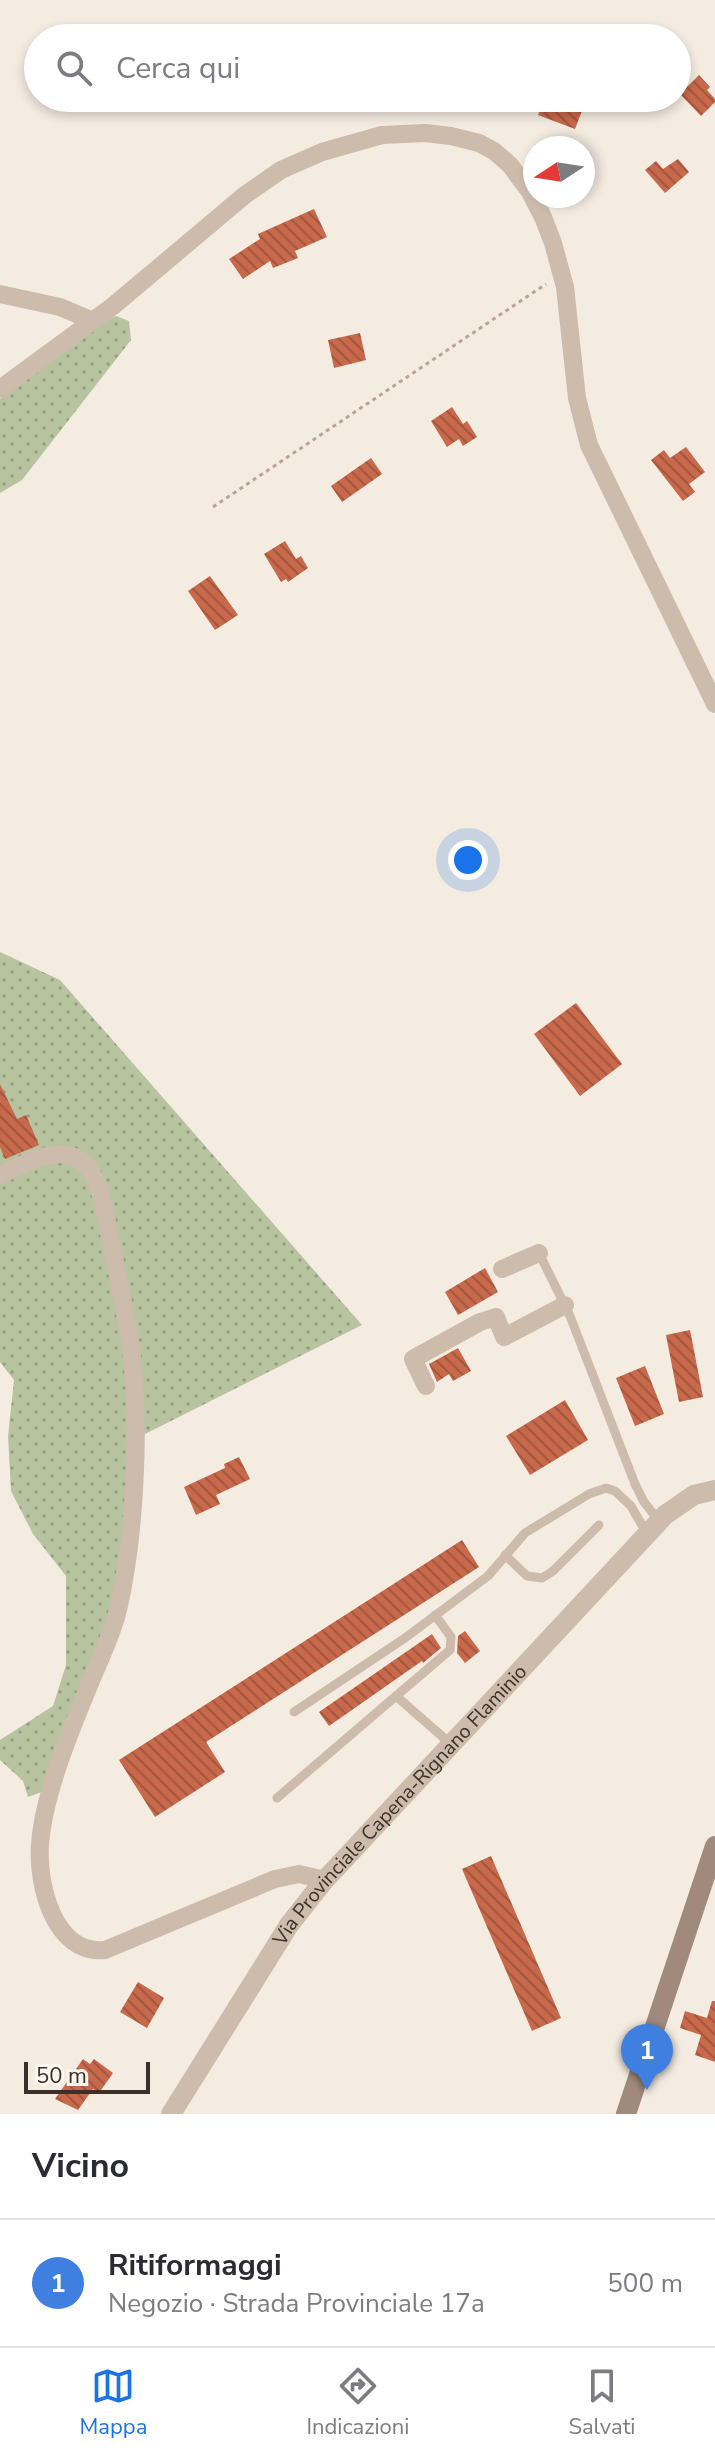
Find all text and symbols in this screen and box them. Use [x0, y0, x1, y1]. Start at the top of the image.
search box [24, 24, 691, 112]
icon: search [52, 46, 96, 90]
text: Cerca qui [116, 48, 240, 89]
north arrow [523, 136, 595, 208]
your location [448, 840, 488, 880]
street label: Via Provinciale Capena-Rignano Flaminio [266, 1658, 533, 1951]
pin: 1 [621, 2024, 673, 2090]
scale bar [24, 2058, 150, 2094]
text: 50 m [36, 2061, 87, 2091]
text: Vicino [32, 2143, 129, 2189]
text: Ritiformaggi [108, 2245, 282, 2286]
text: 1 [50, 2266, 66, 2301]
text: 500 m [607, 2266, 683, 2301]
text: Negozio · Strada Provinciale 17a [108, 2286, 485, 2321]
tab: Mappa [80, 2364, 147, 2442]
tab: Indicazioni [306, 2364, 409, 2442]
tab: Salvati [568, 2364, 635, 2442]

